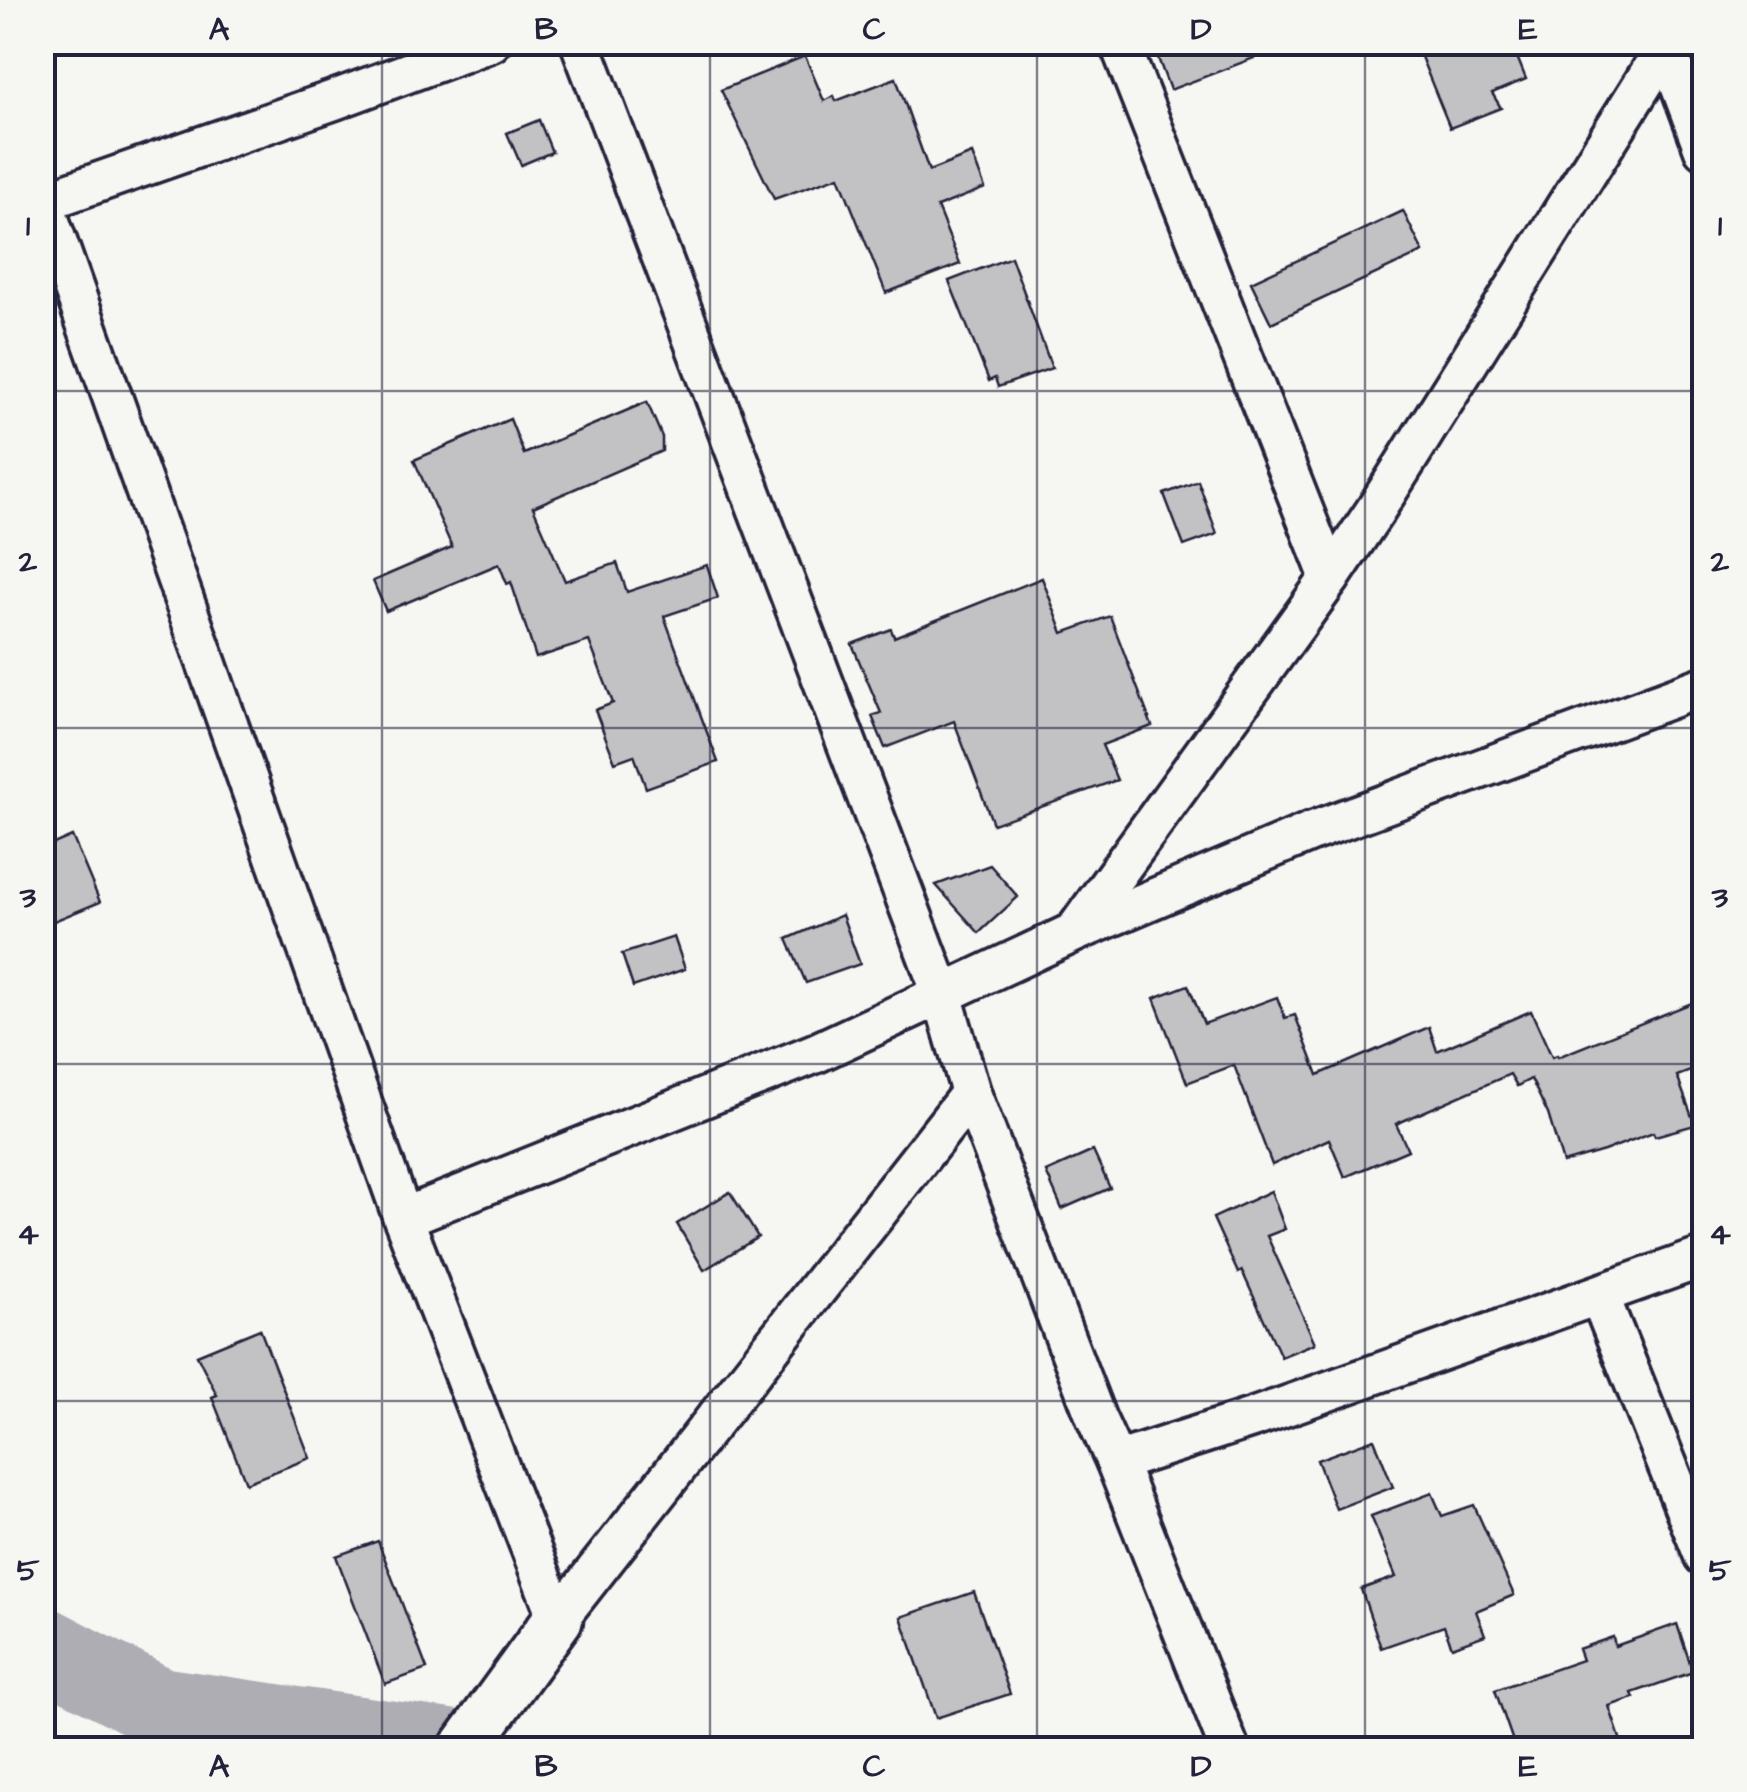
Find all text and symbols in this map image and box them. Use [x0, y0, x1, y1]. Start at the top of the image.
text: A [209, 7, 230, 52]
text: B [535, 7, 558, 52]
text: C [863, 7, 886, 52]
text: D [1191, 7, 1212, 52]
text: E [1519, 7, 1538, 52]
text: 1 [26, 203, 30, 248]
text: 1 [1718, 203, 1722, 248]
text: 2 [18, 539, 38, 584]
text: 2 [1710, 539, 1730, 584]
text: 3 [19, 875, 37, 920]
text: 3 [1711, 875, 1729, 920]
text: 4 [17, 1212, 39, 1257]
text: 4 [1709, 1212, 1731, 1257]
text: 5 [17, 1548, 40, 1593]
text: 5 [1709, 1548, 1732, 1593]
text: A [209, 1744, 230, 1789]
text: B [535, 1744, 558, 1789]
text: C [863, 1744, 886, 1789]
text: D [1191, 1744, 1212, 1789]
text: E [1519, 1744, 1538, 1789]

